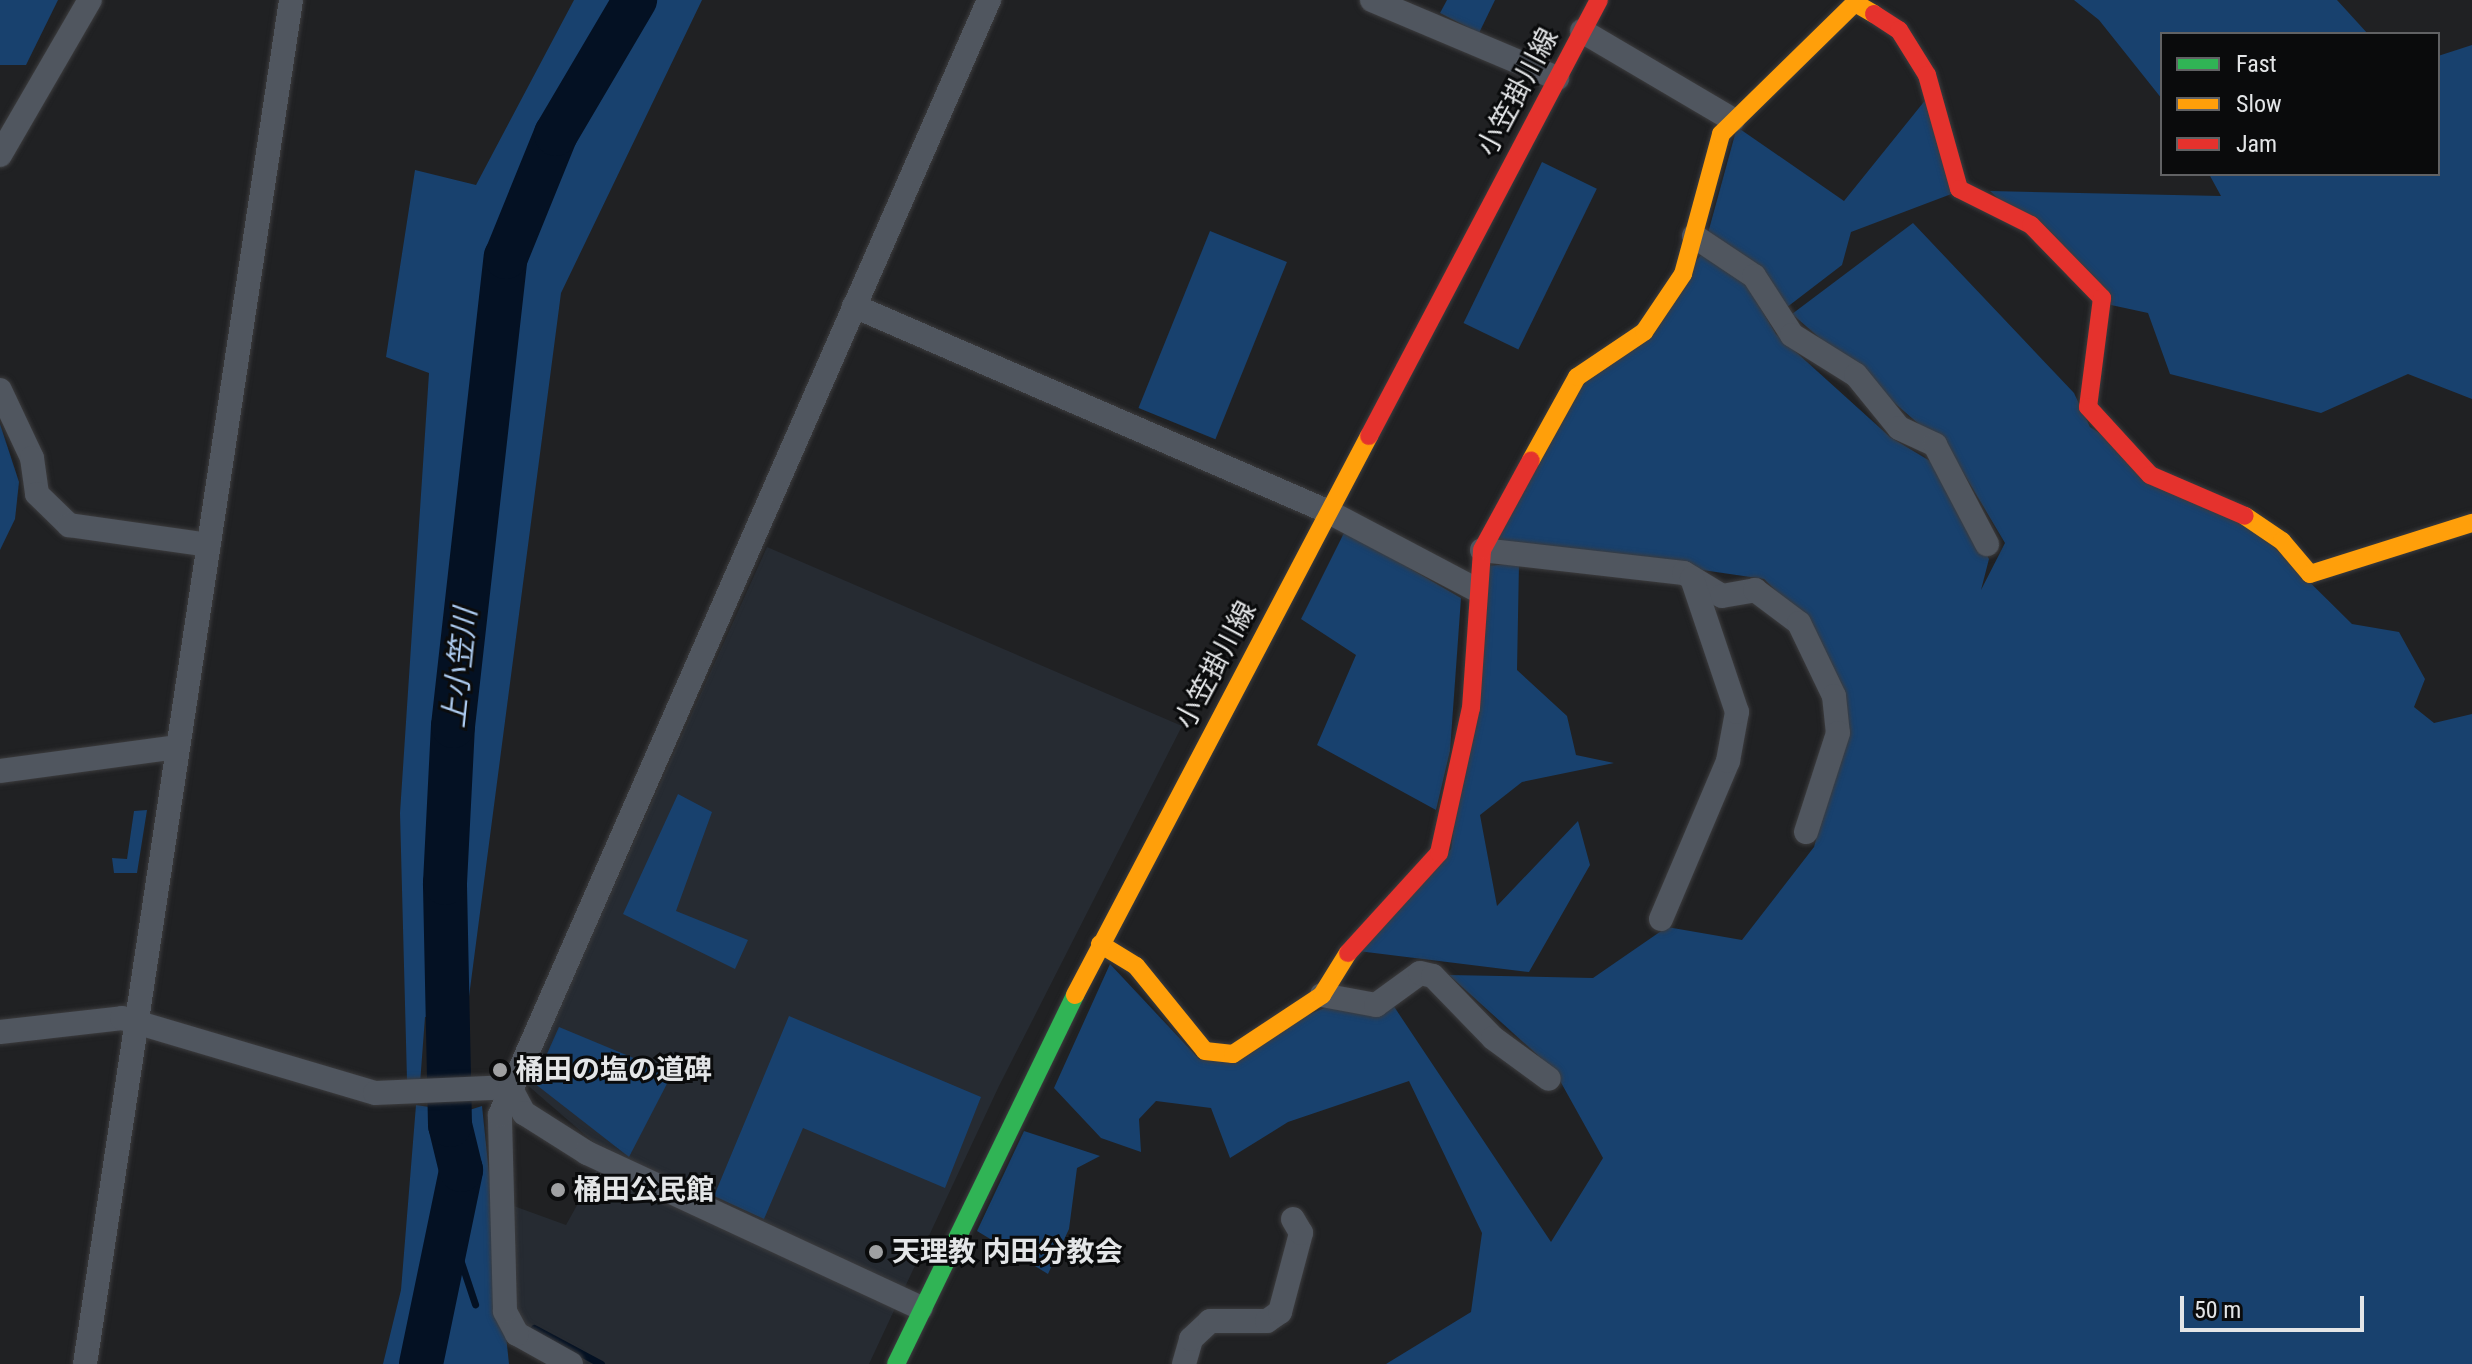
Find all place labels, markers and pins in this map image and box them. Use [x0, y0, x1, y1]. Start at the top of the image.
place label: 桶田の塩の道碑 [516, 1053, 712, 1087]
marker: 桶田の塩の道碑 [491, 1061, 509, 1079]
place label: 桶田公民館 [574, 1173, 714, 1207]
marker: 桶田公民館 [549, 1181, 567, 1199]
place label: 天理教 内田分教会 [892, 1235, 1122, 1269]
marker: 天理教 内田分教会 [867, 1243, 885, 1261]

